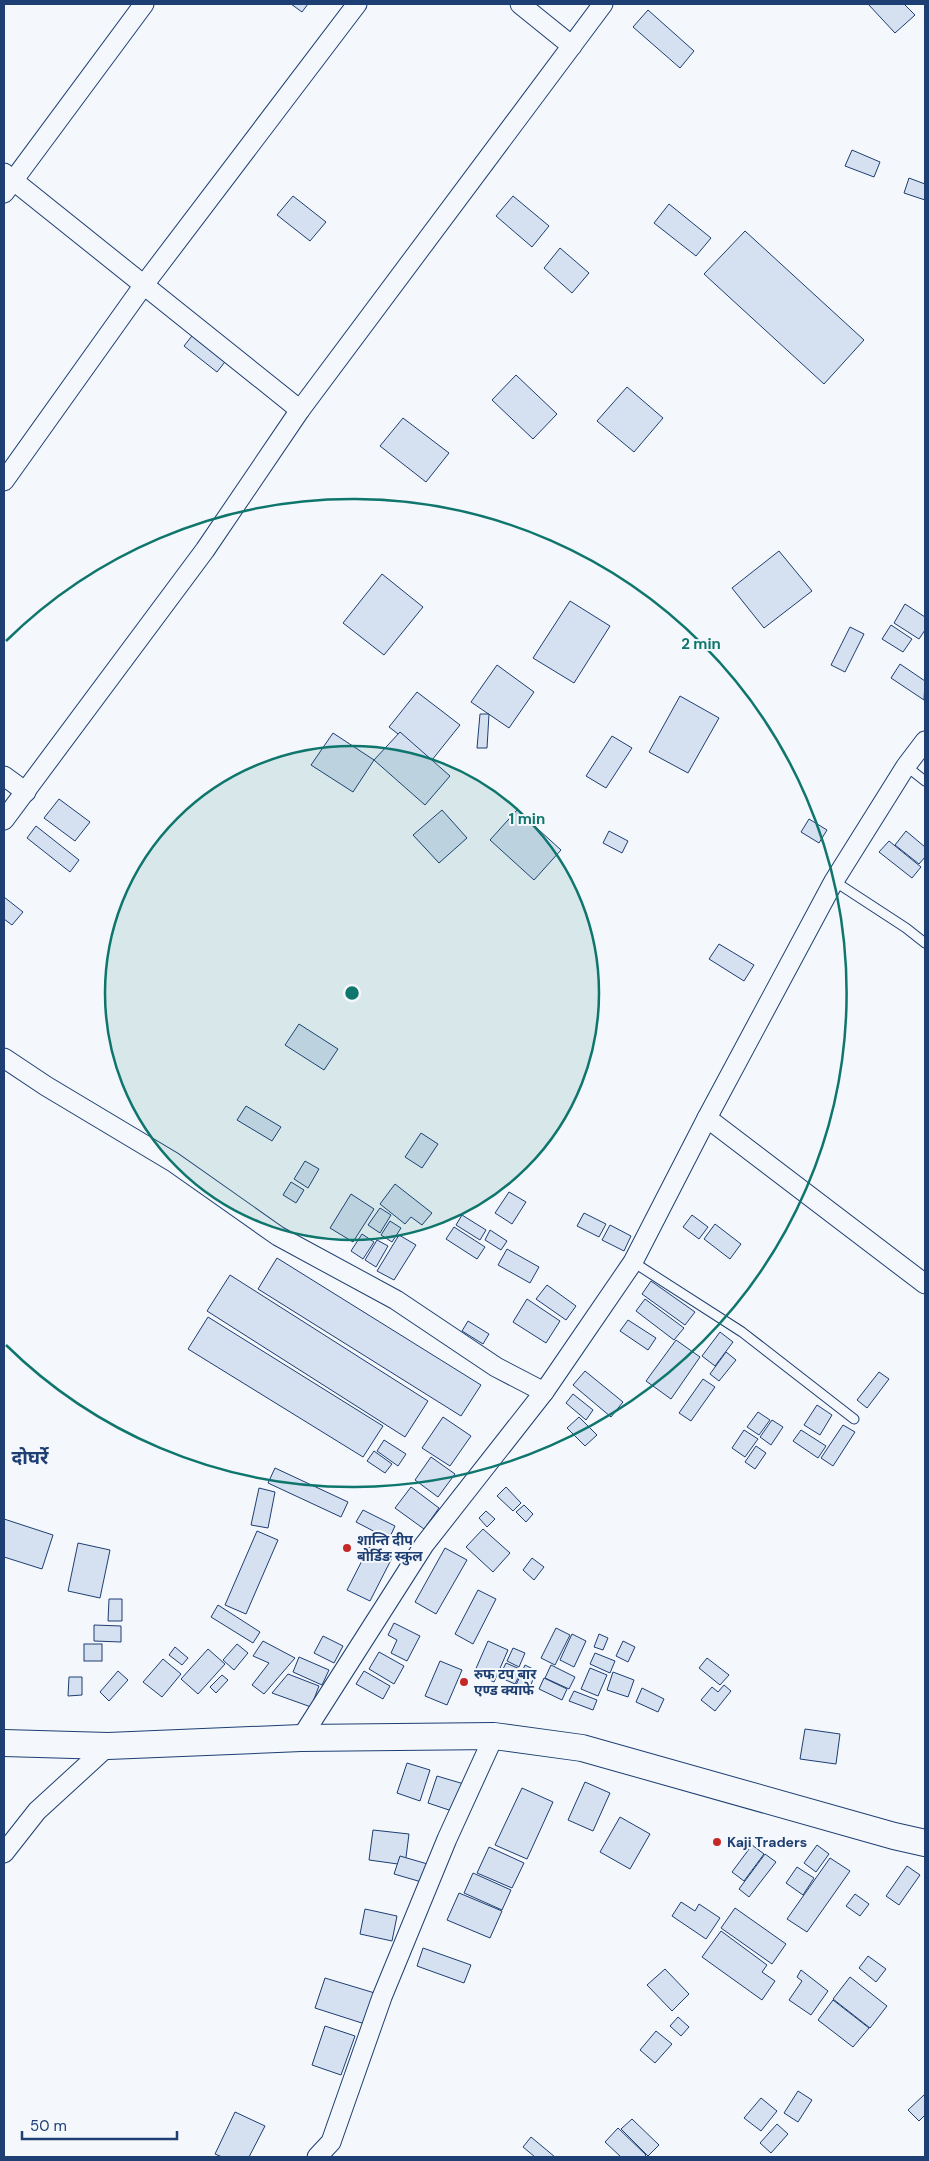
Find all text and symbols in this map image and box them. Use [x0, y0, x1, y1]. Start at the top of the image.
text: 2 min [681, 634, 721, 654]
text: 1 min [509, 809, 545, 829]
centre of rings [343, 984, 361, 1002]
district label: दोघर्रे [12, 1445, 49, 1470]
place label: शान्ति दीप बोर्डिङ स्कुल [357, 1531, 423, 1566]
marker: शान्ति दीप बोर्डिङ स्कुल [341, 1542, 353, 1554]
place label: रुफ टप बार एण्ड क्याफे [474, 1665, 537, 1699]
marker: रुफ टप बार एण्ड क्याफे [458, 1676, 470, 1688]
place label: Kaji Traders [727, 1833, 807, 1851]
marker: Kaji Traders [711, 1836, 723, 1848]
scale bar [22, 2108, 178, 2140]
text: 50 m [30, 2116, 67, 2136]

